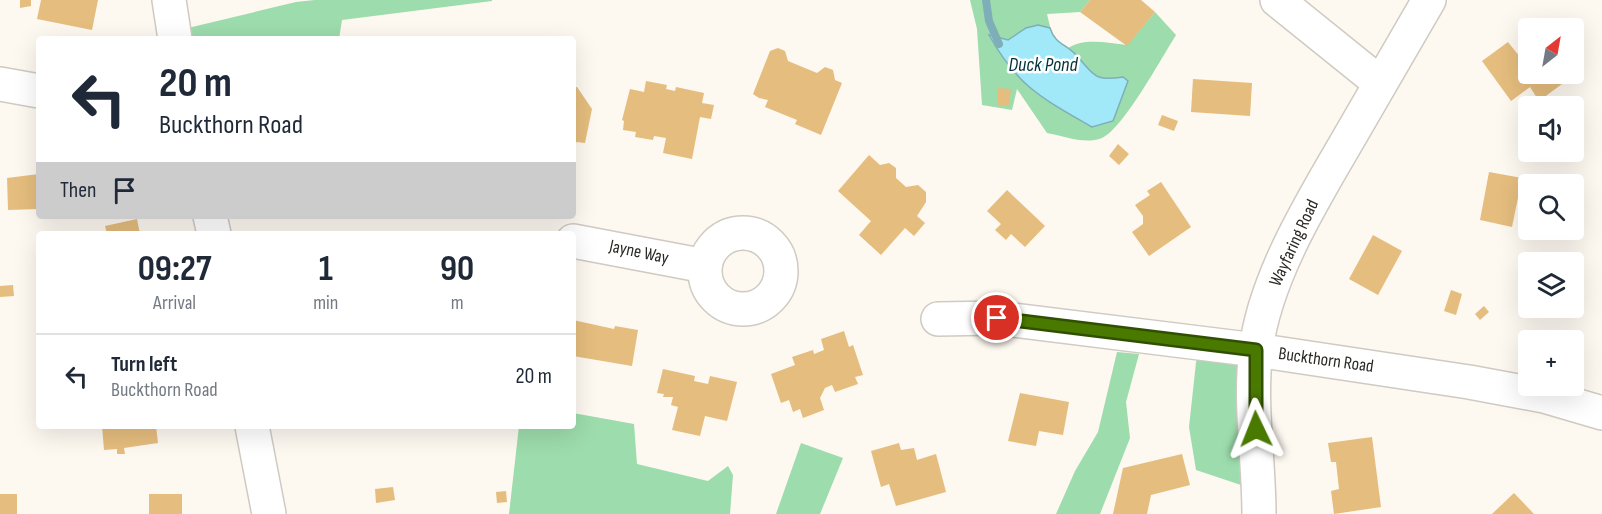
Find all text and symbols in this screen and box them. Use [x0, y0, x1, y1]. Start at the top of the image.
north arrow [1518, 18, 1584, 84]
map controls [1518, 18, 1584, 396]
water label: Duck Pond [1008, 53, 1078, 77]
text: 20 m [159, 58, 232, 109]
icon: left [60, 60, 138, 138]
button: sound [1518, 96, 1584, 162]
text: Buckthorn Road [159, 109, 303, 141]
icon: arrive [108, 174, 141, 207]
button: search [1518, 174, 1584, 240]
text: Then [60, 177, 96, 204]
street label: Wayfaring Road [1265, 196, 1323, 290]
street label: Jayne Way [606, 235, 671, 269]
text: 09:27 [138, 248, 211, 291]
text: 1 [319, 248, 333, 291]
text: 90 [440, 248, 474, 291]
button: layers [1518, 252, 1584, 318]
text: Arrival [153, 291, 196, 315]
text: min [313, 291, 338, 315]
text: m [451, 291, 464, 315]
pin [971, 292, 1022, 343]
icon: arrive [980, 301, 1013, 334]
button: + [1518, 330, 1584, 396]
street label: Buckthorn Road [1277, 343, 1375, 377]
text: Turn left [111, 351, 177, 378]
icon: left [60, 360, 93, 393]
text: 20 m [516, 363, 552, 390]
text: Buckthorn Road [111, 378, 218, 402]
position arrow [1224, 397, 1288, 461]

